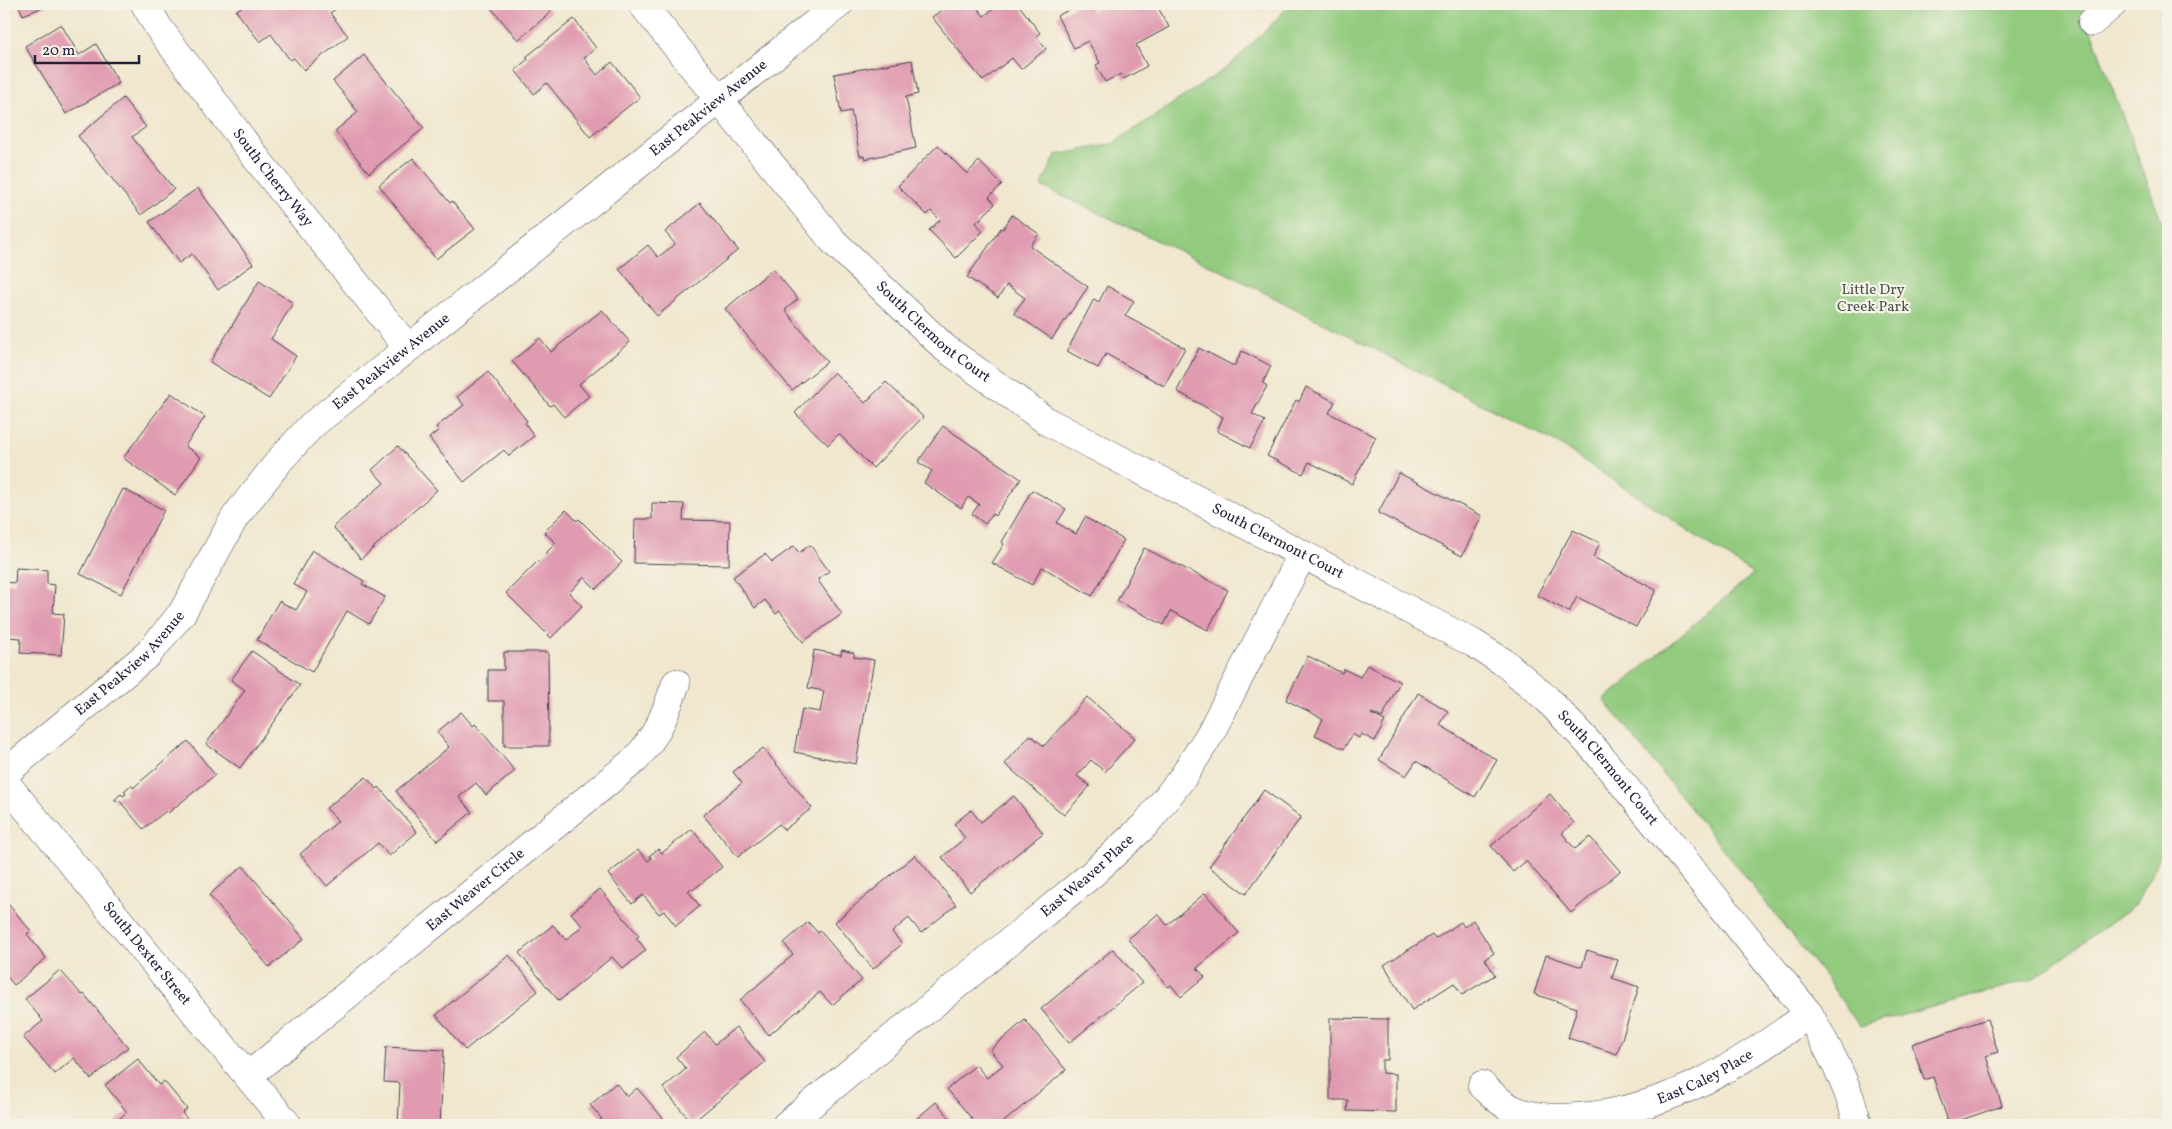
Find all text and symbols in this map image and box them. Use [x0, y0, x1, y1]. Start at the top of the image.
scale bar [35, 32, 139, 64]
text: 20 m [42, 41, 75, 62]
street label: East Peakview Avenue [645, 55, 772, 162]
street label: South Cherry Way [227, 124, 318, 232]
street label: South Clermont Court [871, 277, 995, 388]
park label: Little Dry Creek Park [1837, 280, 1909, 318]
street label: East Peakview Avenue [328, 308, 455, 415]
street label: South Clermont Court [1208, 498, 1347, 584]
street label: East Peakview Avenue [71, 606, 190, 721]
street label: South Clermont Court [1552, 705, 1663, 830]
street label: East Weaver Place [1036, 830, 1139, 923]
street label: East Weaver Circle [422, 843, 529, 937]
street label: South Dexter Street [98, 897, 196, 1010]
street label: East Caley Place [1654, 1045, 1757, 1110]

